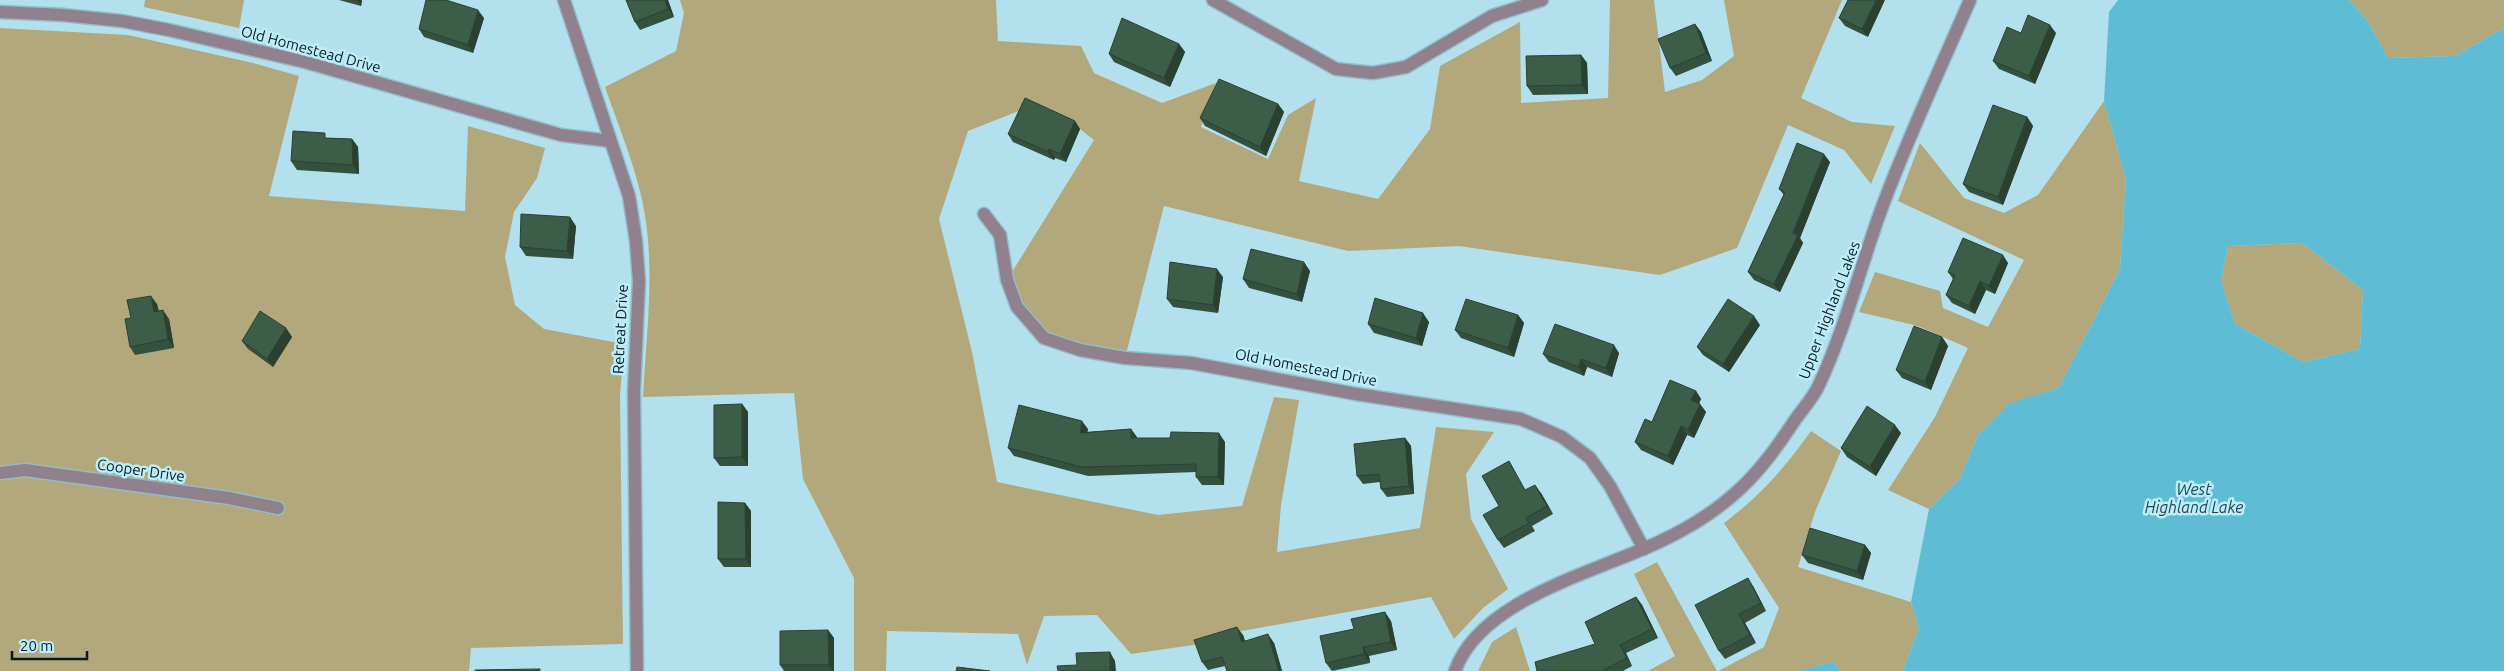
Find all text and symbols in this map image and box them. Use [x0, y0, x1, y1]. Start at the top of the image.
street label: Old Homestead Drive [239, 22, 383, 76]
street label: Upper Highland Lakes [1795, 239, 1863, 381]
street label: Retreat Drive [609, 284, 631, 374]
street label: Old Homestead Drive [1234, 345, 1378, 389]
street label: Cooper Drive [96, 455, 186, 485]
water label: West Highland Lake [2145, 480, 2243, 516]
scale bar [12, 628, 88, 660]
text: 20 m [20, 637, 53, 654]

